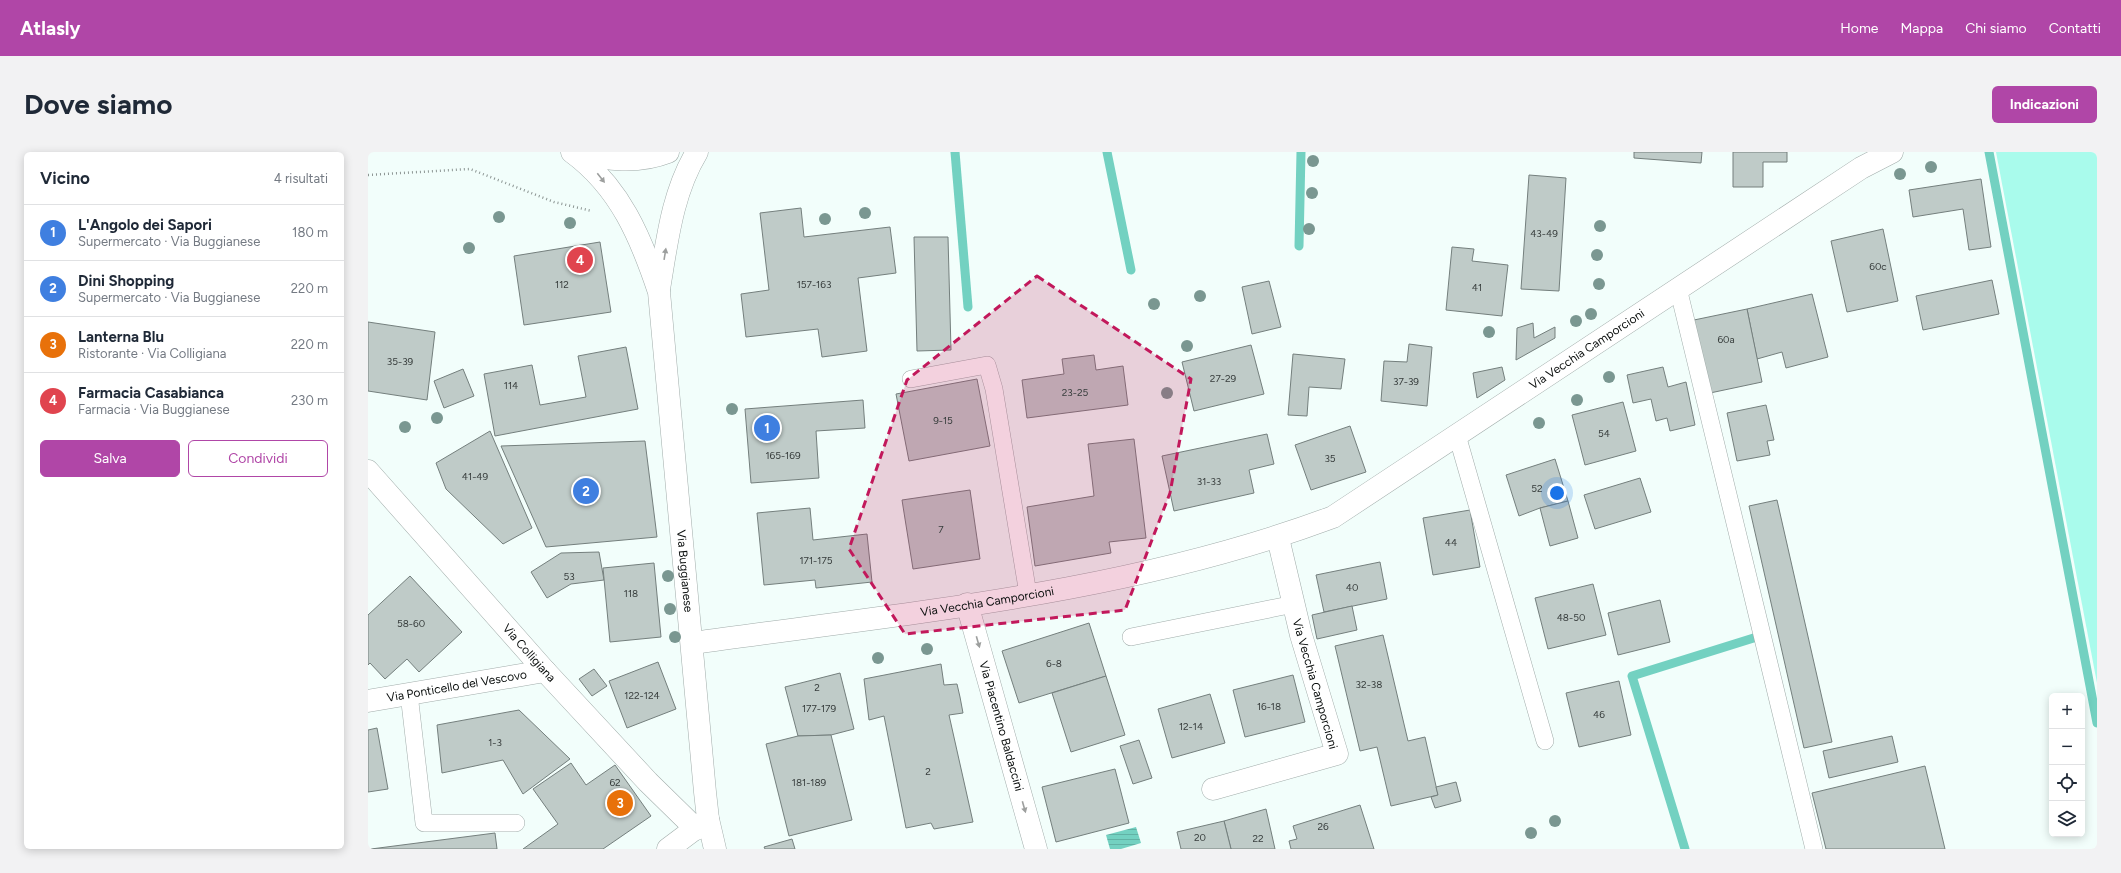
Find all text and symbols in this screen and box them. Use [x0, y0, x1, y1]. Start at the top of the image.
text: Atlasly [20, 17, 80, 40]
text: Home [1840, 20, 1879, 37]
text: Mappa [1901, 20, 1943, 37]
text: Chi siamo [1965, 20, 2027, 37]
text: Contatti [2049, 20, 2101, 37]
button: Indicazioni [1992, 86, 2097, 123]
text: Dove siamo [24, 87, 173, 121]
text: Vicino [40, 168, 90, 188]
text: 4 risultati [274, 171, 328, 186]
one-way arrow [596, 173, 605, 184]
text: L'Angolo dei Sapori [78, 216, 212, 234]
text: 1 [50, 225, 56, 240]
text: 180 m [292, 225, 328, 240]
house number: 43-49 [1530, 227, 1558, 240]
text: Supermercato · Via Buggianese [78, 234, 260, 249]
pin: 4 [567, 245, 593, 275]
one-way arrow [662, 248, 668, 260]
house number: 60c [1869, 260, 1887, 273]
text: Dini Shopping [78, 272, 174, 290]
house number: 112 [555, 278, 569, 291]
house number: 157-163 [797, 278, 831, 291]
text: 2 [49, 281, 57, 296]
text: 220 m [291, 281, 328, 296]
house number: 41 [1472, 281, 1482, 294]
text: Supermercato · Via Buggianese [78, 290, 260, 305]
street label: Via Vecchia Camporcioni [1527, 306, 1647, 392]
text: Lanterna Blu [78, 328, 164, 346]
house number: 60a [1717, 333, 1735, 346]
text: 3 [49, 337, 57, 352]
text: 220 m [291, 337, 328, 352]
text: Ristorante · Via Colligiana [78, 346, 226, 361]
house number: 35-39 [387, 355, 414, 368]
house number: 27-29 [1210, 372, 1237, 385]
house number: 37-39 [1393, 375, 1419, 388]
house number: 114 [504, 379, 518, 392]
text: Farmacia Casabianca [78, 384, 224, 402]
house number: 23-25 [1062, 386, 1089, 399]
text: 4 [49, 393, 57, 408]
text: 230 m [291, 393, 328, 408]
text: Farmacia · Via Buggianese [78, 402, 230, 417]
pin: 1 [754, 413, 780, 443]
house number: 9-15 [933, 414, 953, 427]
house number: 54 [1598, 427, 1610, 440]
button: Salva [40, 440, 180, 477]
button: Condividi [188, 440, 328, 477]
house number: 165-169 [765, 449, 801, 462]
house number: 35 [1324, 452, 1336, 465]
house number: 41-49 [462, 470, 489, 483]
house number: 31-33 [1197, 475, 1221, 488]
pin: 2 [573, 476, 599, 506]
house number: 52 [1531, 482, 1543, 495]
your location [1547, 483, 1567, 503]
house number: 7 [938, 523, 944, 536]
street label: Via Buggianese [674, 529, 695, 613]
house number: 44 [1445, 536, 1457, 549]
house number: 171-175 [799, 554, 833, 567]
house number: 53 [563, 570, 575, 583]
house number: 40 [1346, 581, 1358, 594]
street label: Via Vecchia Camporcioni [919, 584, 1055, 619]
house number: 118 [624, 587, 638, 600]
house number: 48-50 [1557, 611, 1585, 624]
house number: 58-60 [397, 617, 425, 630]
street label: Via Vecchia Camporcioni [1290, 617, 1340, 751]
street label: Via Colligiana [500, 621, 558, 685]
one-way arrow [975, 636, 981, 648]
house number: 6-8 [1046, 657, 1062, 670]
street label: Via Piacentino Baldaccini [976, 660, 1026, 793]
street label: Via Ponticello del Vescovo [386, 667, 528, 705]
house number: 32-38 [1356, 678, 1382, 691]
house number: 2 [814, 681, 820, 694]
house number: 122-124 [624, 689, 660, 702]
map controls [2049, 693, 2085, 837]
button: + [2049, 693, 2085, 729]
house number: 16-18 [1257, 700, 1281, 713]
house number: 177-179 [802, 702, 836, 715]
house number: 46 [1593, 708, 1605, 721]
house number: 12-14 [1179, 720, 1203, 733]
button: − [2049, 729, 2085, 765]
house number: 1-3 [488, 736, 502, 749]
house number: 2 [925, 765, 931, 778]
button: locate [2049, 765, 2085, 801]
house number: 62 [609, 776, 621, 789]
house number: 181-189 [792, 776, 827, 789]
pin: 3 [607, 788, 633, 818]
button: layers [2049, 801, 2085, 837]
one-way arrow [1021, 802, 1027, 814]
house number: 26 [1317, 820, 1329, 833]
house number: 20 [1194, 831, 1206, 844]
house number: 22 [1252, 832, 1264, 845]

